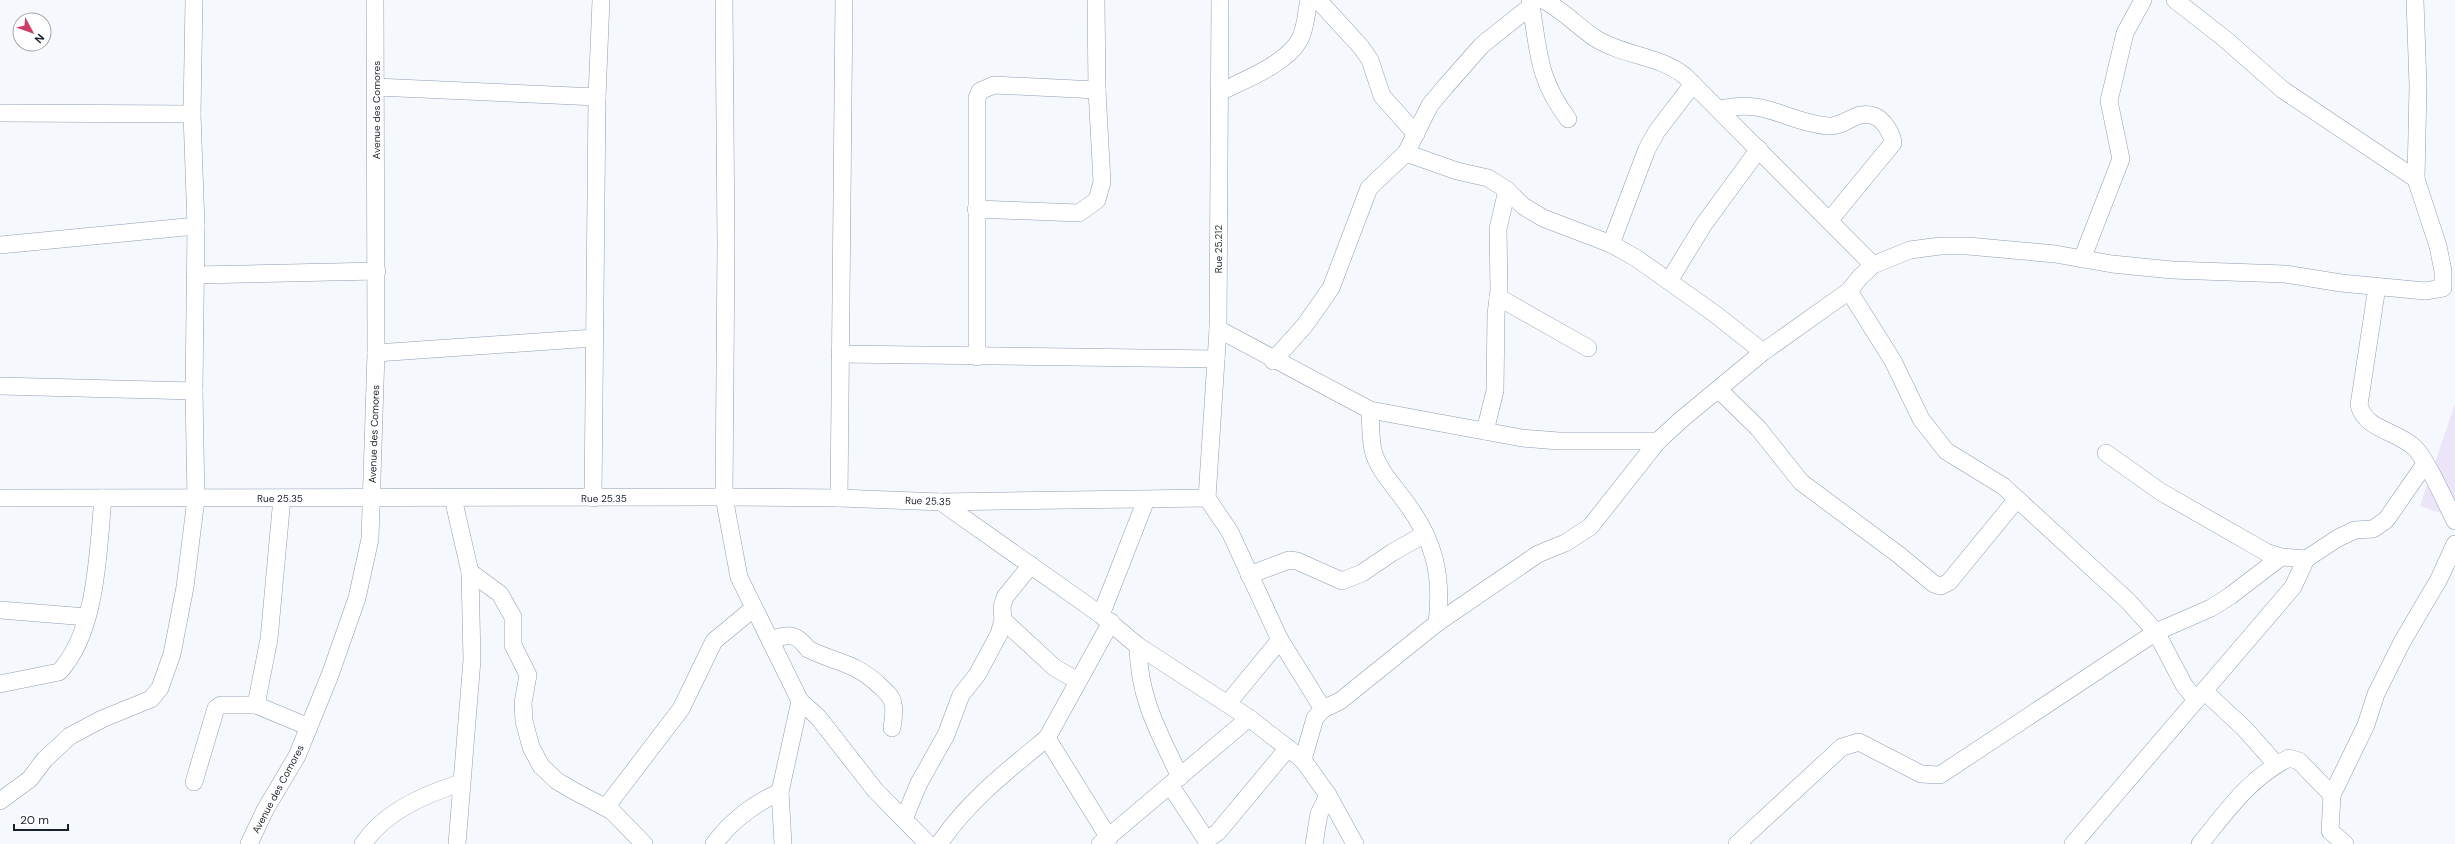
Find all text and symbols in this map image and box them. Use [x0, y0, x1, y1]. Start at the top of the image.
north arrow [12, 12, 52, 52]
text: N [32, 31, 47, 46]
street label: Avenue des Comores [370, 61, 383, 159]
street label: Rue 25.212 [1212, 225, 1225, 273]
street label: Avenue des Comores [366, 385, 382, 483]
street label: Rue 25.35 [257, 492, 303, 505]
street label: Rue 25.35 [581, 492, 627, 505]
street label: Rue 25.35 [905, 494, 951, 508]
street label: Avenue des Comores [249, 742, 307, 836]
scale bar [14, 806, 68, 832]
text: 20 m [20, 812, 49, 828]

